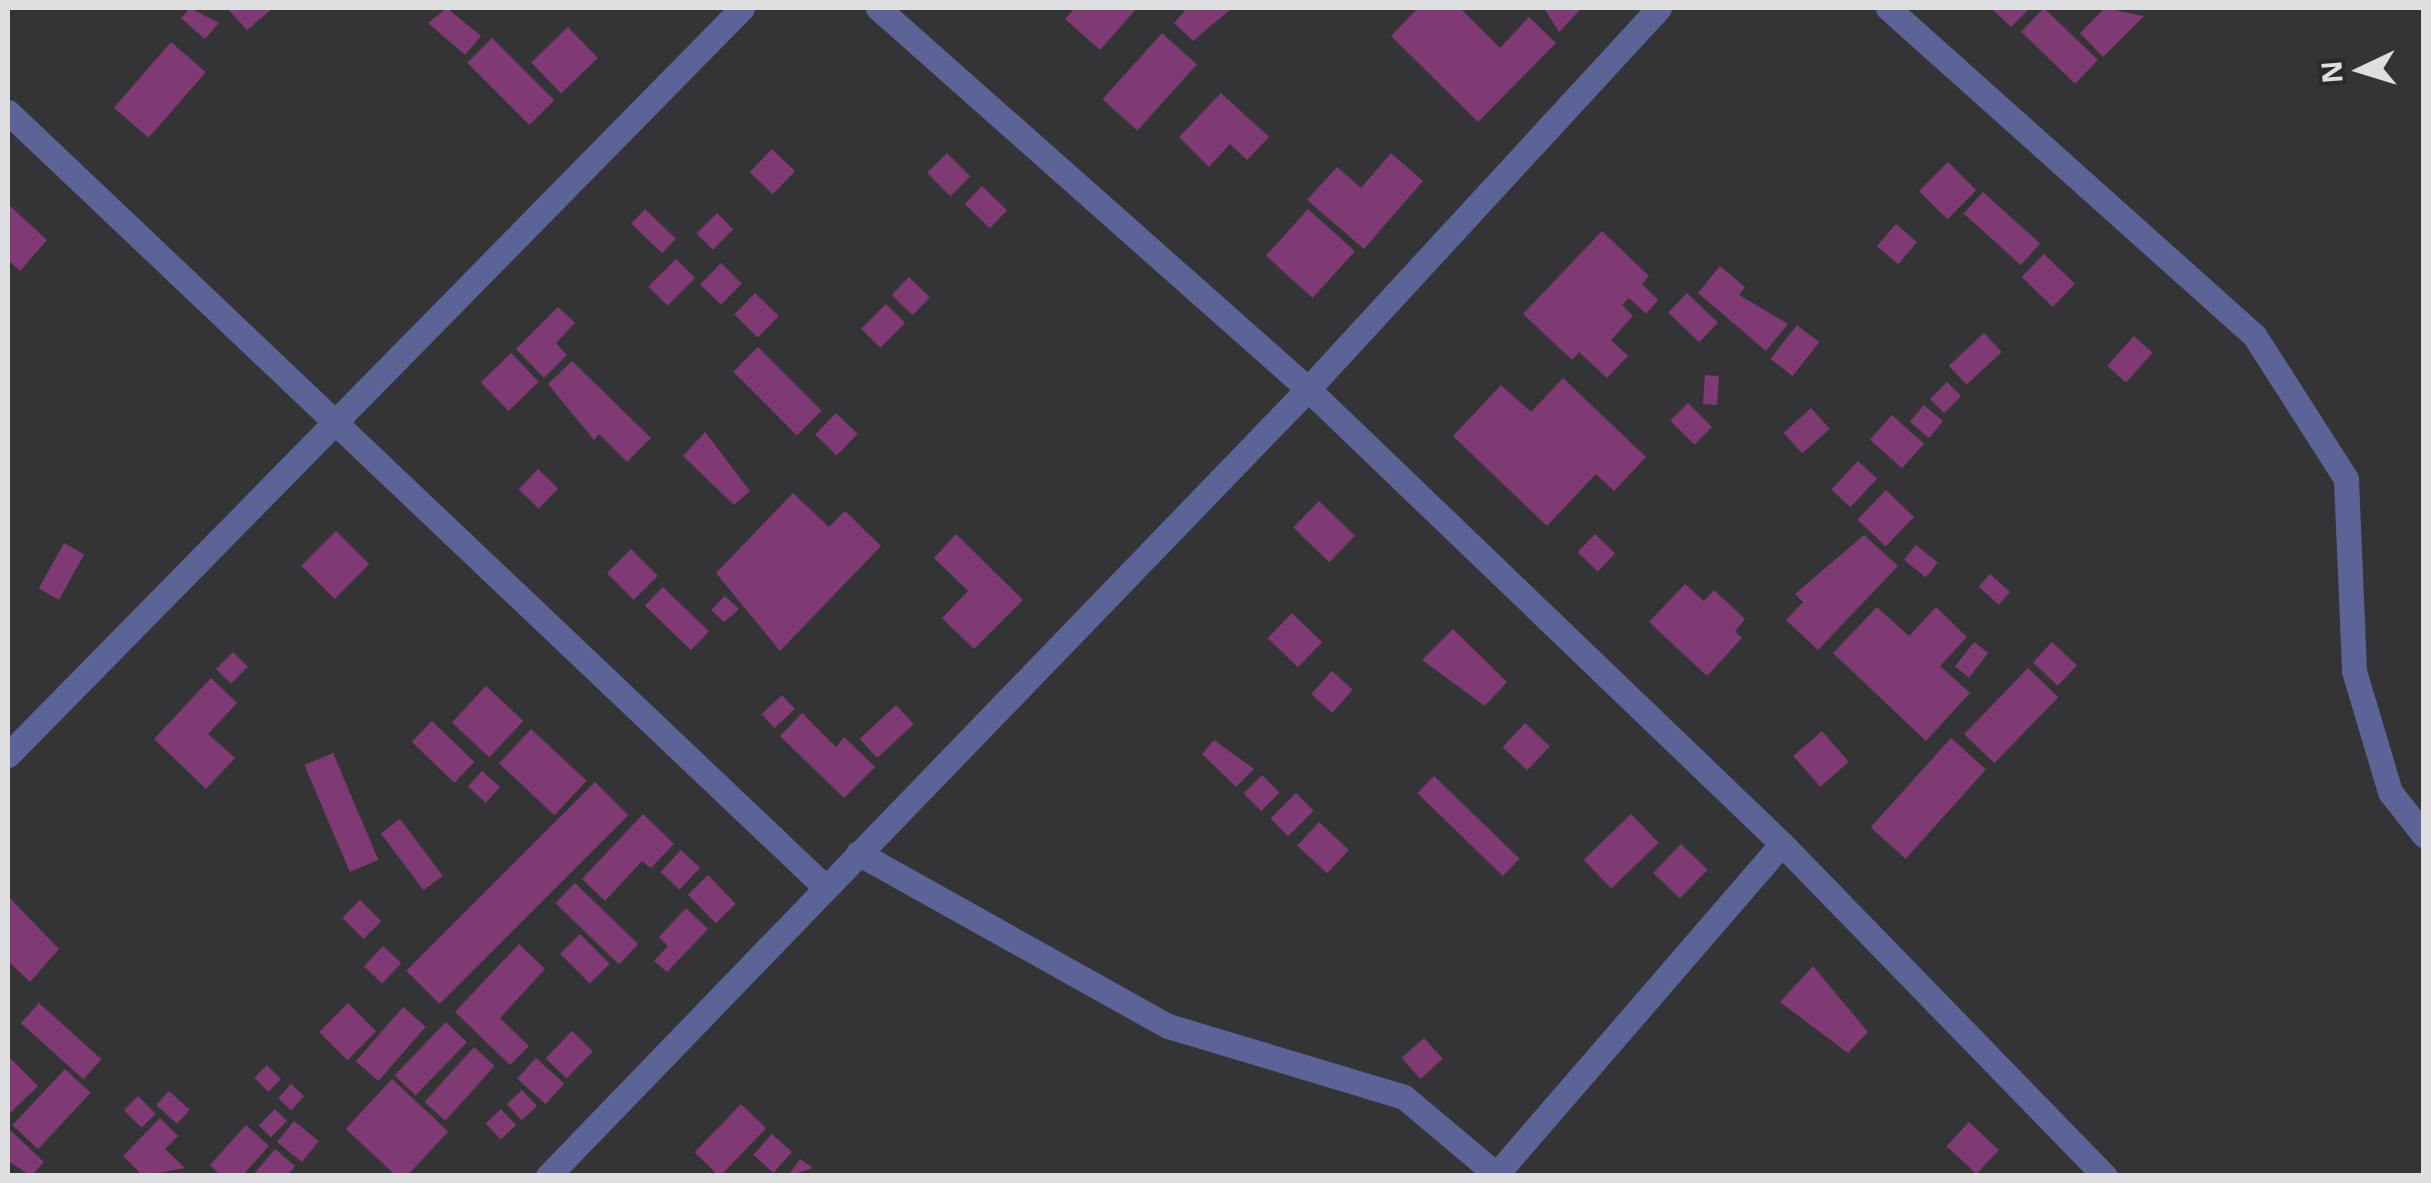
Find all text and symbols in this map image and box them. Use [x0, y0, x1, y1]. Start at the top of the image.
north arrow [2311, 20, 2411, 120]
text: N [2311, 59, 2351, 85]

